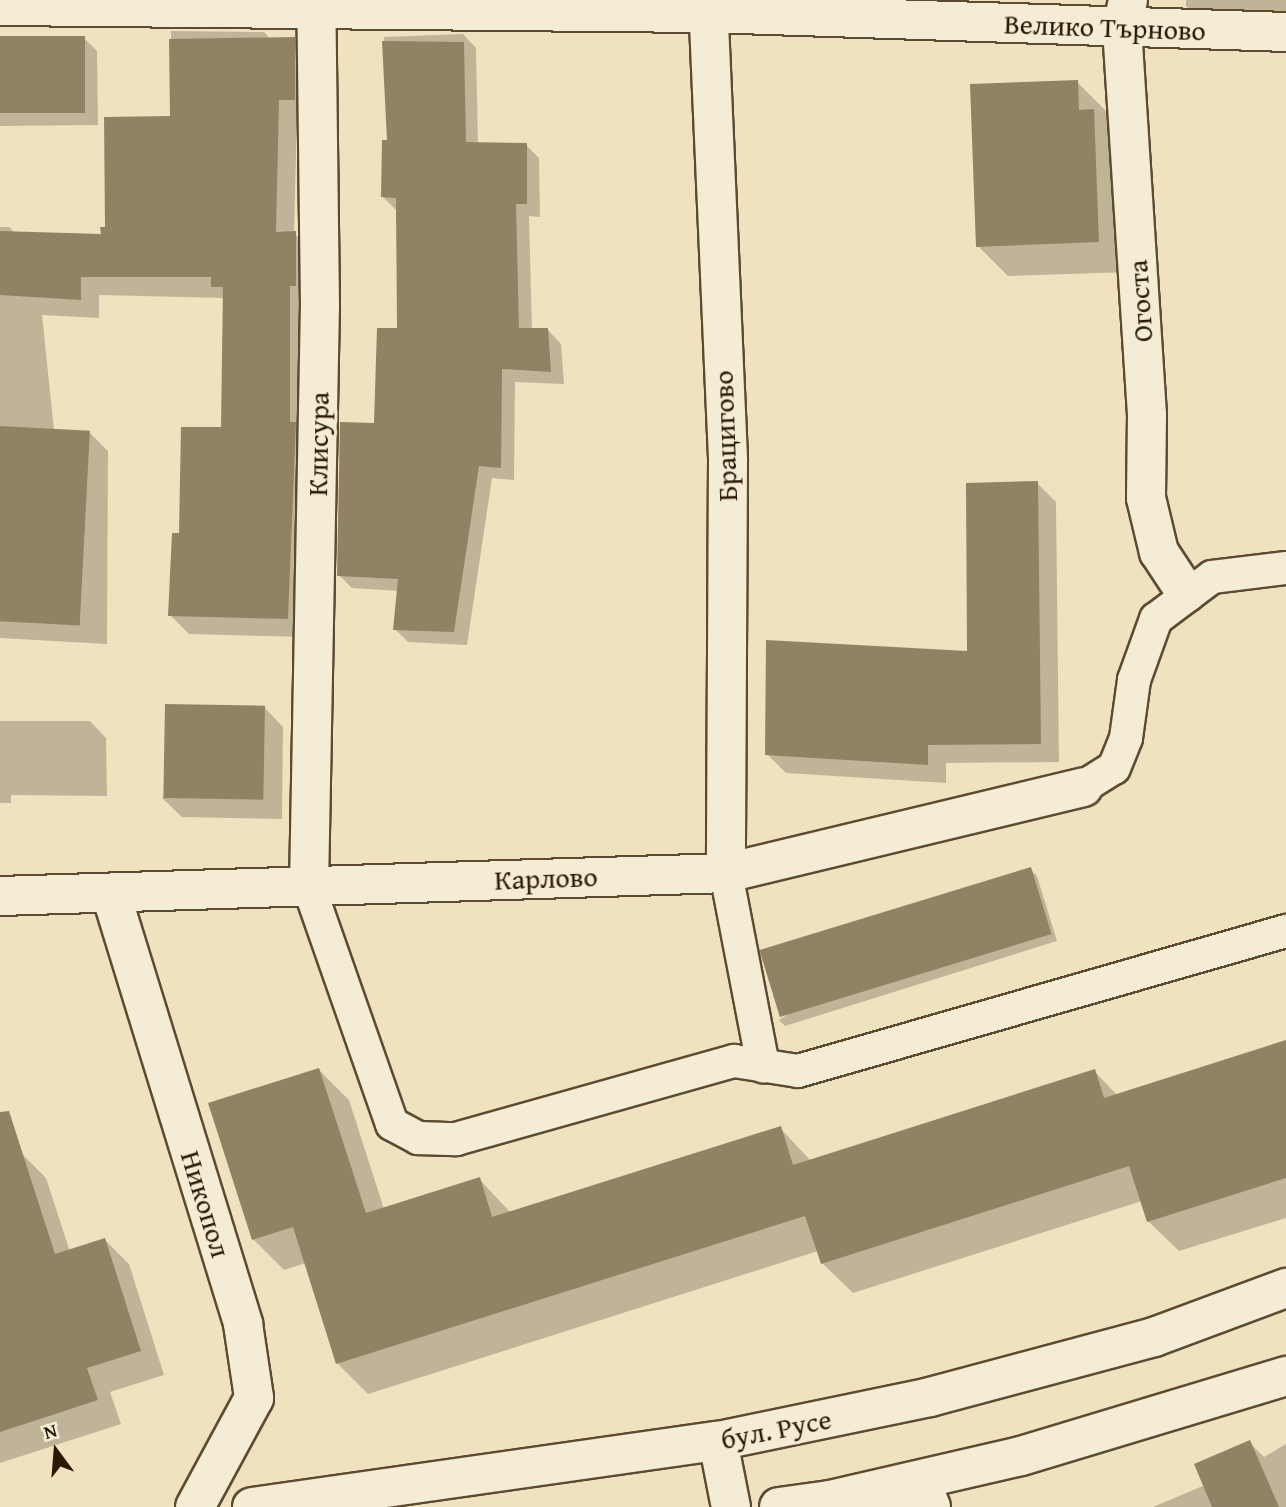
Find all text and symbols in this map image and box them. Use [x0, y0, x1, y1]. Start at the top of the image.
street label: Велико Търново [1004, 7, 1206, 47]
street label: Огоста [1120, 259, 1160, 343]
street label: Брацигово [706, 370, 744, 502]
street label: Клисура [300, 392, 336, 496]
street label: Карлово [494, 859, 598, 897]
street label: Никопол [174, 1147, 238, 1261]
street label: бул. Русе [718, 1402, 834, 1456]
north arrow [21, 1416, 91, 1486]
text: N [40, 1416, 60, 1446]

